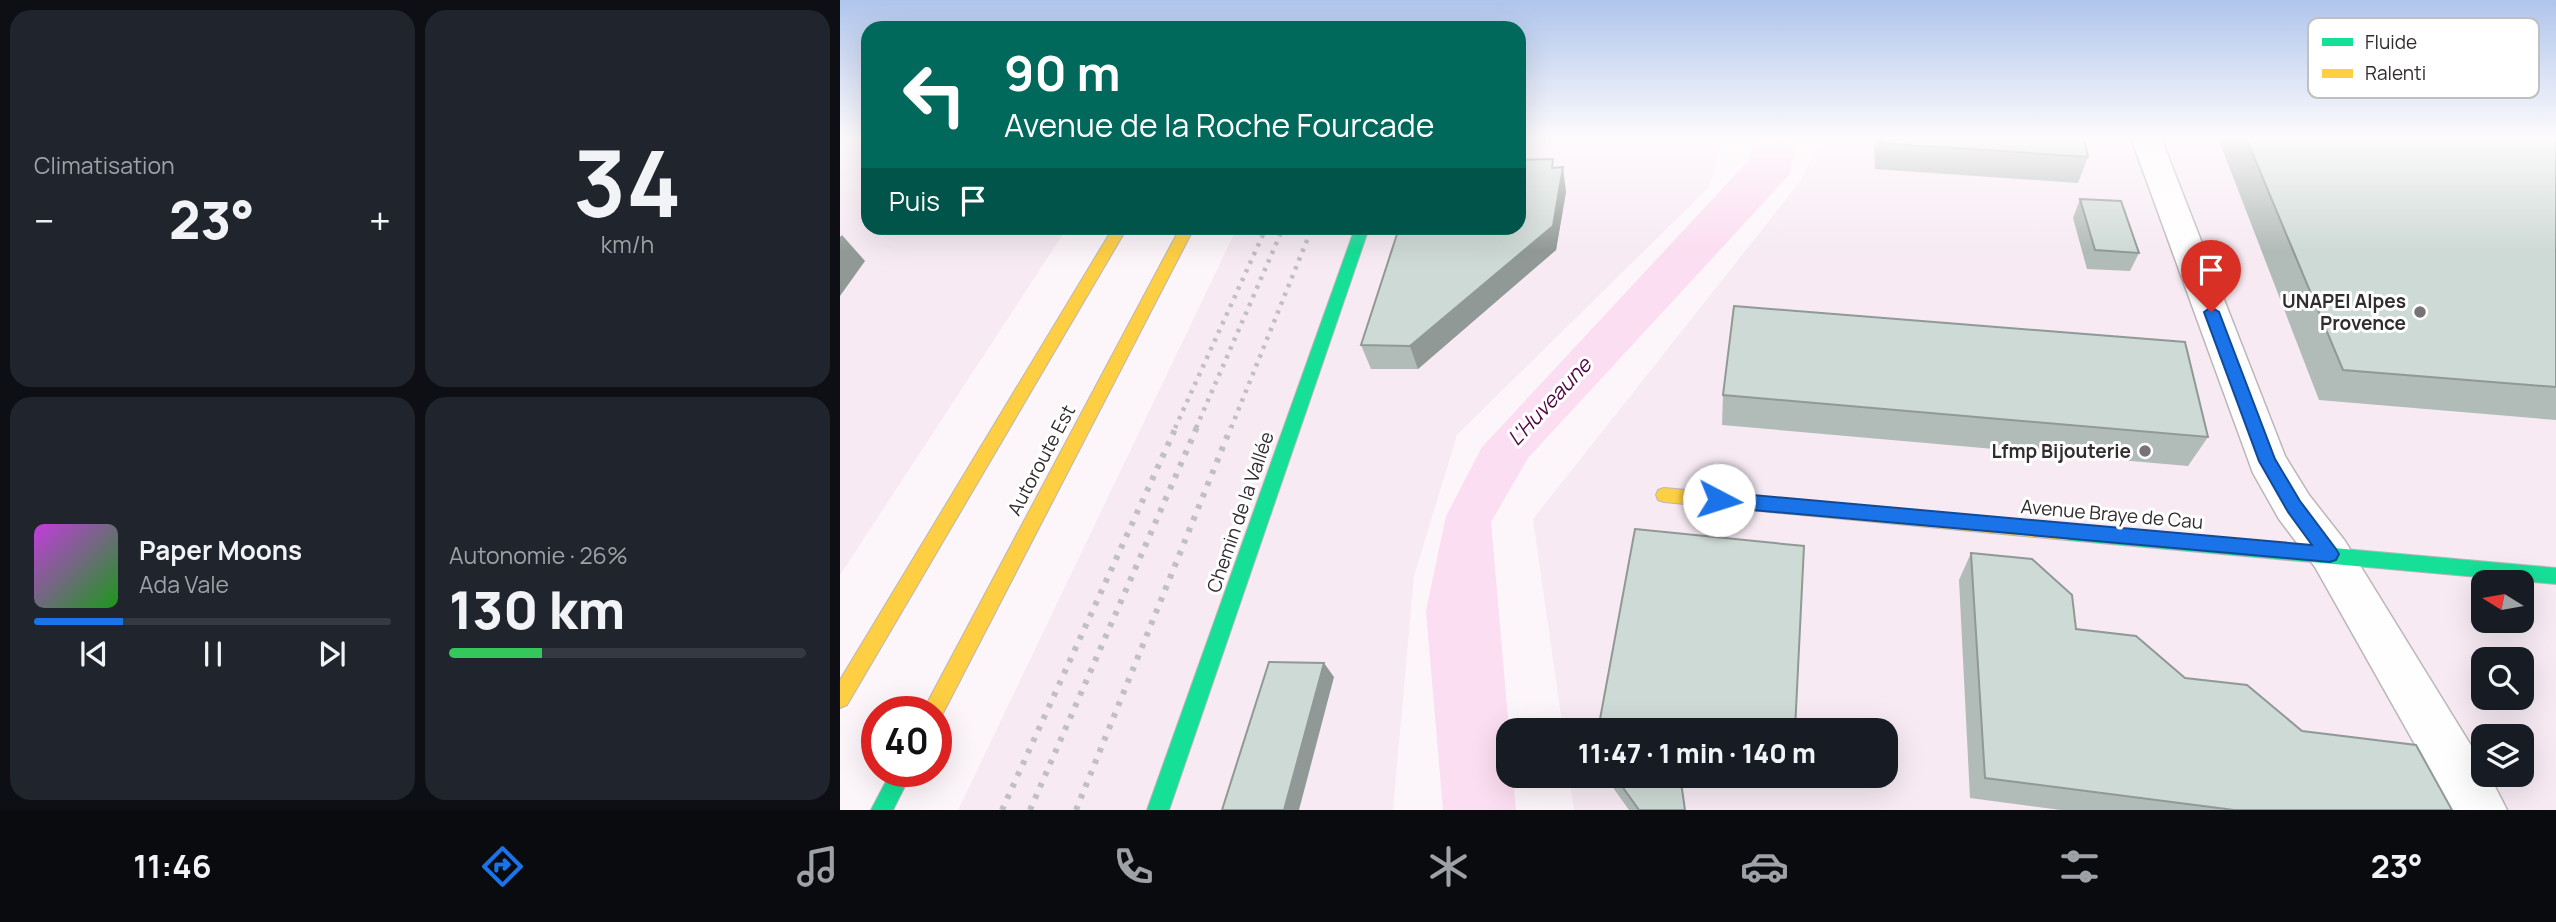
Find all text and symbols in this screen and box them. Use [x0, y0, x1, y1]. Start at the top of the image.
legend [2308, 18, 2539, 98]
text: Fluide [2365, 29, 2417, 55]
text: 90 m [1004, 39, 1121, 106]
icon: left [889, 49, 980, 140]
text: Ralenti [2365, 60, 2426, 86]
text: Avenue de la Roche Fourcade [1004, 103, 1434, 147]
text: 34 [573, 120, 682, 244]
text: Climatisation [34, 149, 175, 181]
icon: arrive [954, 182, 992, 220]
text: Puis [889, 183, 940, 219]
text: 23° [169, 184, 255, 255]
text: − [34, 194, 55, 246]
text: + [369, 194, 391, 246]
text: km/h [601, 228, 654, 260]
pin [2181, 240, 2241, 312]
icon: arrive [2192, 251, 2230, 289]
place label: UNAPEI Alpes Provence [2282, 288, 2406, 336]
marker: UNAPEI Alpes Provence [2412, 304, 2428, 320]
water label: L'Huveaune [1501, 350, 1598, 451]
street label: Autoroute Est [1001, 400, 1081, 520]
street label: Chemin de la Vallée [1200, 428, 1280, 596]
place label: Lfmp Bijouterie [1992, 438, 2131, 464]
marker: Lfmp Bijouterie [2137, 443, 2153, 459]
position arrow [1682, 463, 1756, 537]
street label: Avenue Braye de Cau [2020, 493, 2204, 535]
text: Paper Moons [139, 532, 302, 568]
text: Autonomie · 26% [449, 539, 628, 571]
text: Ada Vale [139, 568, 229, 600]
north arrow [2471, 570, 2534, 634]
map controls [2471, 570, 2534, 787]
text: 130 km [449, 574, 625, 645]
icon: previous [75, 635, 113, 673]
icon: pause [194, 635, 232, 673]
icon: next [313, 635, 351, 673]
button: search [2471, 647, 2534, 710]
speed limit sign: 40 [861, 696, 952, 787]
button: layers [2471, 724, 2534, 787]
text: 11:47 · 1 min · 140 m [1578, 735, 1816, 771]
icon: directions [478, 842, 527, 891]
icon: music [793, 842, 842, 891]
icon: phone [1109, 842, 1158, 891]
icon: climate [1424, 842, 1473, 891]
icon: car [1740, 842, 1789, 891]
icon: filters [2055, 842, 2104, 891]
text: 11:46 [133, 844, 212, 888]
text: 23° [2371, 844, 2423, 888]

